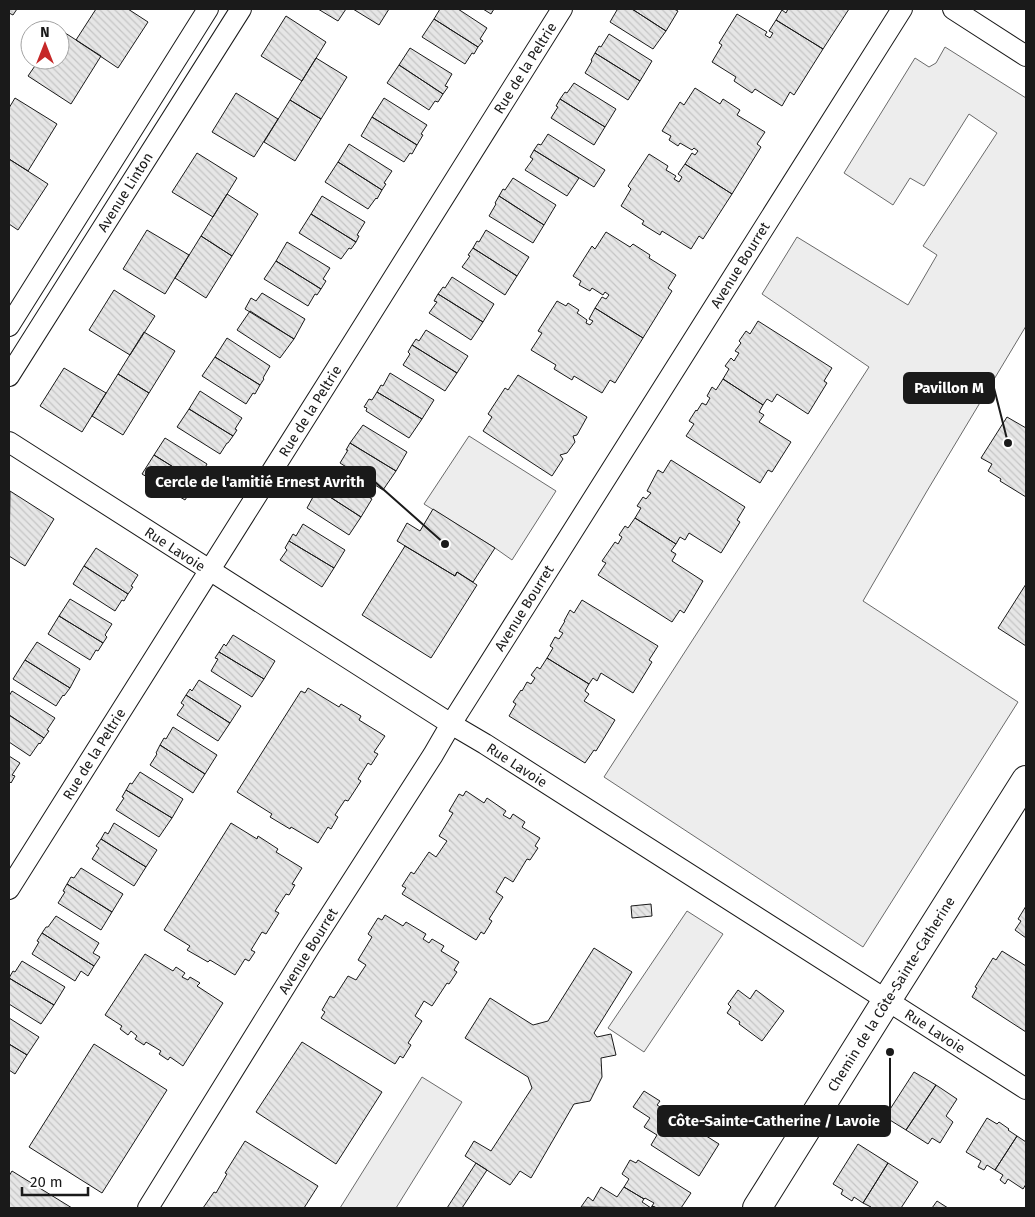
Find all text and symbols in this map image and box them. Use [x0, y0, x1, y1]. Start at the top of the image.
street label: Rue de la Peltrie [491, 19, 560, 117]
north arrow [20, 20, 70, 70]
text: N [40, 24, 50, 41]
street label: Avenue Linton [94, 149, 157, 235]
street label: Avenue Bourret [707, 218, 774, 311]
street label: Rue de la Peltrie [276, 362, 345, 460]
callout: Pavillon M [904, 373, 994, 403]
text: Pavillon M [914, 379, 984, 397]
callout: Cercle de l'amitié Ernest Avrith [146, 467, 375, 497]
text: Cercle de l'amitié Ernest Avrith [155, 473, 365, 491]
street label: Rue Lavoie [141, 524, 208, 575]
street label: Avenue Bourret [491, 561, 558, 654]
street label: Rue de la Peltrie [60, 705, 129, 803]
street label: Rue Lavoie [483, 740, 550, 791]
street label: Chemin de la Côte-Sainte-Catherine [824, 894, 959, 1095]
street label: Avenue Bourret [275, 904, 342, 997]
street label: Rue Lavoie [901, 1006, 968, 1057]
callout: Côte-Sainte-Catherine / Lavoie [658, 1106, 890, 1136]
text: Côte-Sainte-Catherine / Lavoie [668, 1112, 880, 1130]
scale bar [22, 1164, 89, 1196]
text: 20 m [30, 1173, 63, 1191]

